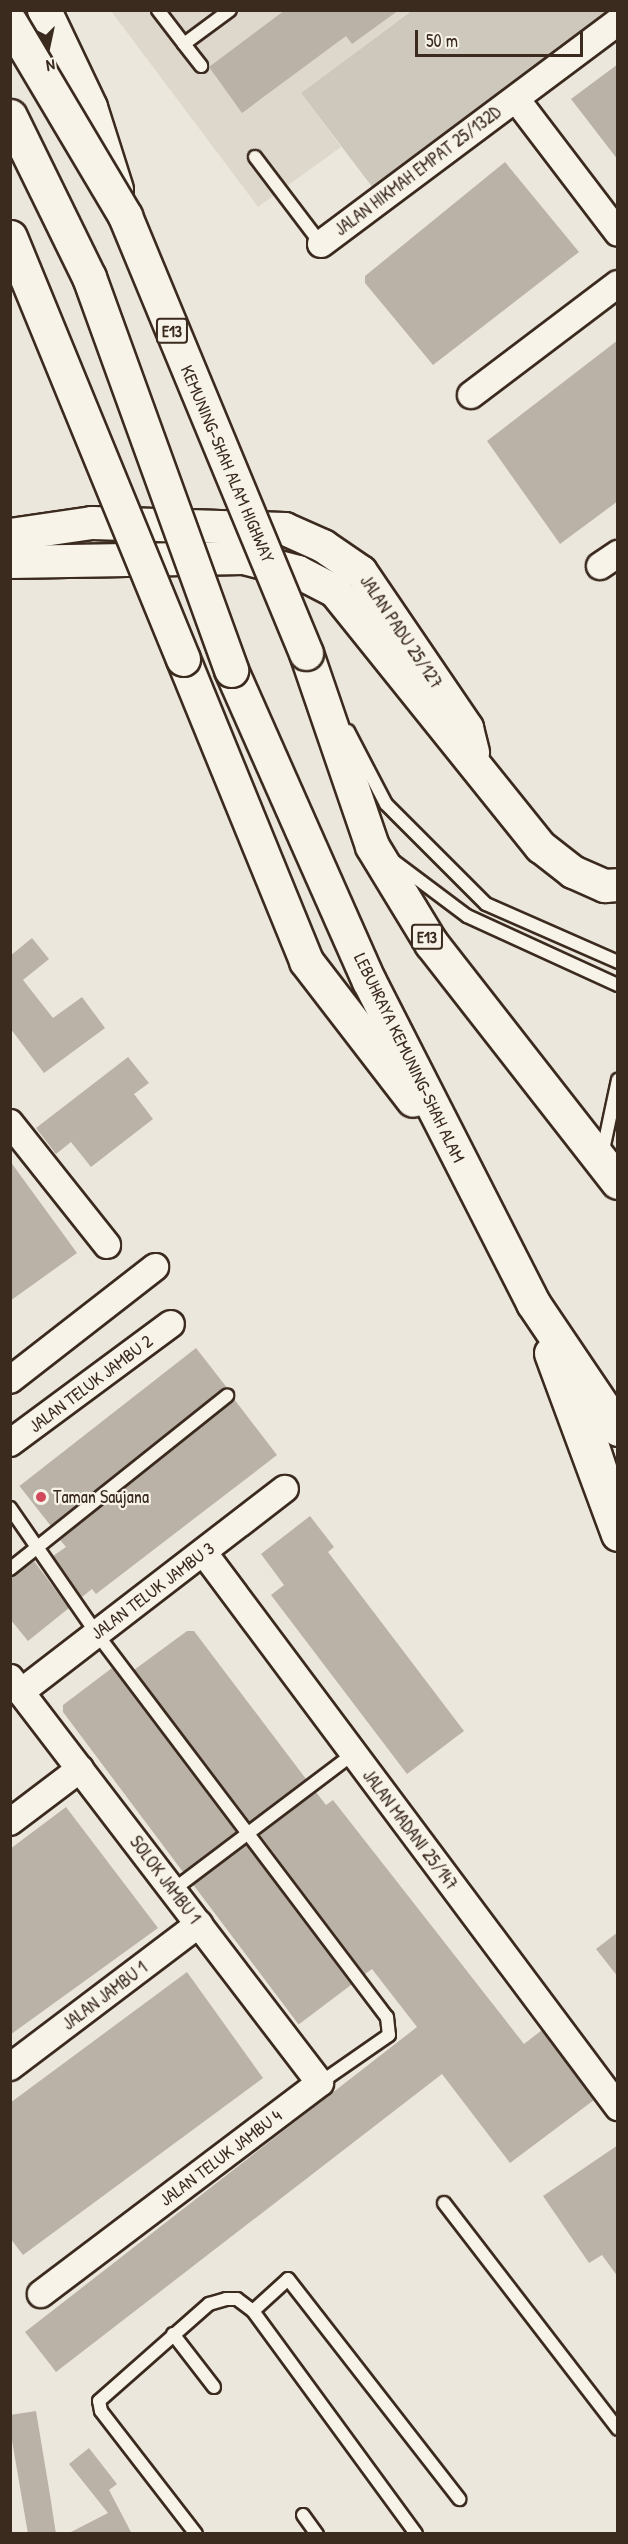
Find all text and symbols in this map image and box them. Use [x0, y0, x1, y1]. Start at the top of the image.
north arrow [18, 18, 78, 78]
scale bar [418, 18, 586, 56]
text: 50 m [426, 28, 458, 53]
text: N [45, 54, 57, 77]
street label: JALAN HIKMAH EMPAT 25/132D [331, 101, 505, 241]
road number: E13 [156, 318, 188, 344]
street label: KEMUNING–SHAH ALAM HIGHWAY [176, 362, 278, 566]
street label: JALAN PADU 25/127 [355, 571, 447, 693]
road number: E13 [410, 924, 444, 950]
street label: LEBUHRAYA KEMUNING-SHAH ALAM [349, 950, 469, 1166]
street label: JALAN TELUK JAMBU 2 [25, 1331, 157, 1437]
place label: Taman Saujana [53, 1486, 149, 1508]
marker: Taman Saujana [34, 1490, 48, 1504]
street label: JALAN TELUK JAMBU 3 [87, 1538, 219, 1644]
street label: JALAN MADANI 25/147 [358, 1765, 462, 1895]
street label: SOLOK JAMBU 1 [125, 1832, 205, 1928]
street label: JALAN JAMBU 1 [58, 1957, 152, 2035]
street label: JALAN TELUK JAMBU 4 [156, 2105, 286, 2211]

